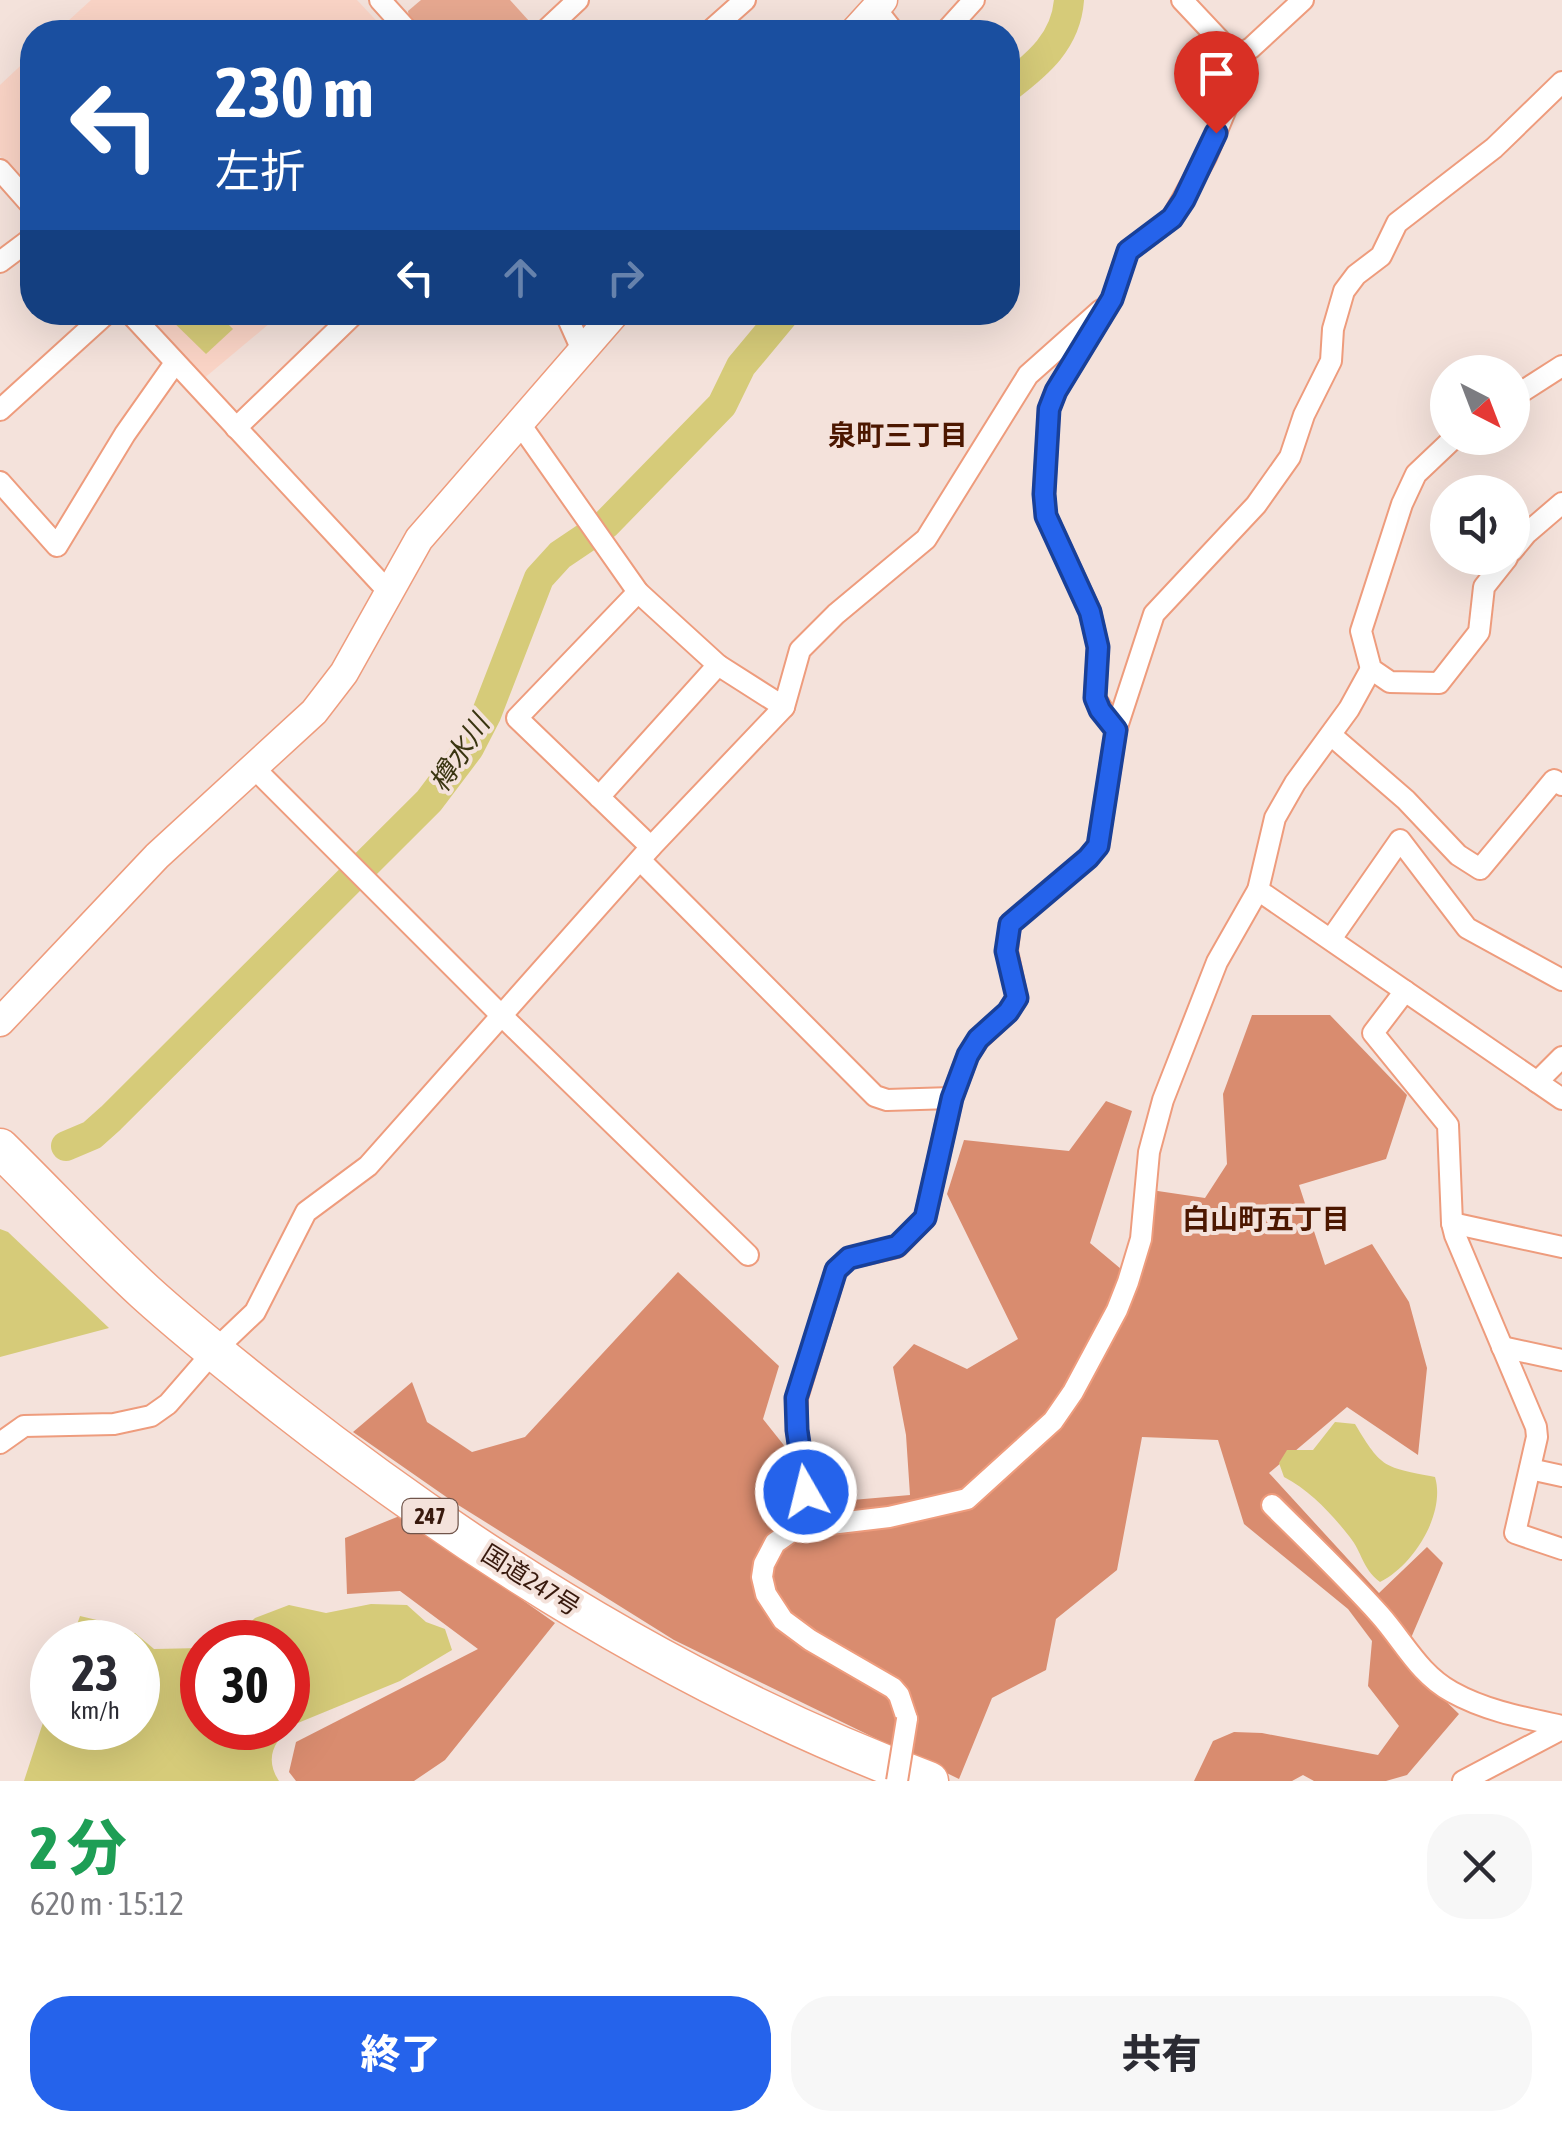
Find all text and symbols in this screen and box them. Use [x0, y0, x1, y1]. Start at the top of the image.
pin [1174, 31, 1259, 134]
icon: arrive [1189, 46, 1244, 101]
text: 230 m [215, 52, 374, 132]
icon: left [50, 60, 180, 190]
text: 左折 [215, 145, 305, 197]
icon: left [388, 250, 443, 305]
icon: ahead [493, 250, 548, 305]
icon: right [598, 250, 653, 305]
north arrow [1430, 355, 1530, 455]
map controls [1430, 355, 1530, 575]
district label: 泉町三丁目 [828, 419, 968, 451]
button: sound [1430, 475, 1530, 575]
water label: 樽水川 [423, 707, 497, 797]
district label: 白山町五丁目 [1182, 1203, 1350, 1235]
position arrow [754, 1440, 858, 1544]
road number: 247 [402, 1499, 458, 1533]
street label: 国道247号 [477, 1539, 585, 1621]
speed limit sign: 30 [180, 1620, 310, 1750]
text: 23 [71, 1644, 118, 1702]
text: km/h [70, 1696, 120, 1724]
text: 2 分 [30, 1813, 126, 1882]
button: close [1427, 1814, 1532, 1919]
text: 620 m · 15:12 [30, 1885, 184, 1922]
button: 終了 [30, 1996, 771, 2111]
button: 共有 [791, 1996, 1532, 2111]

